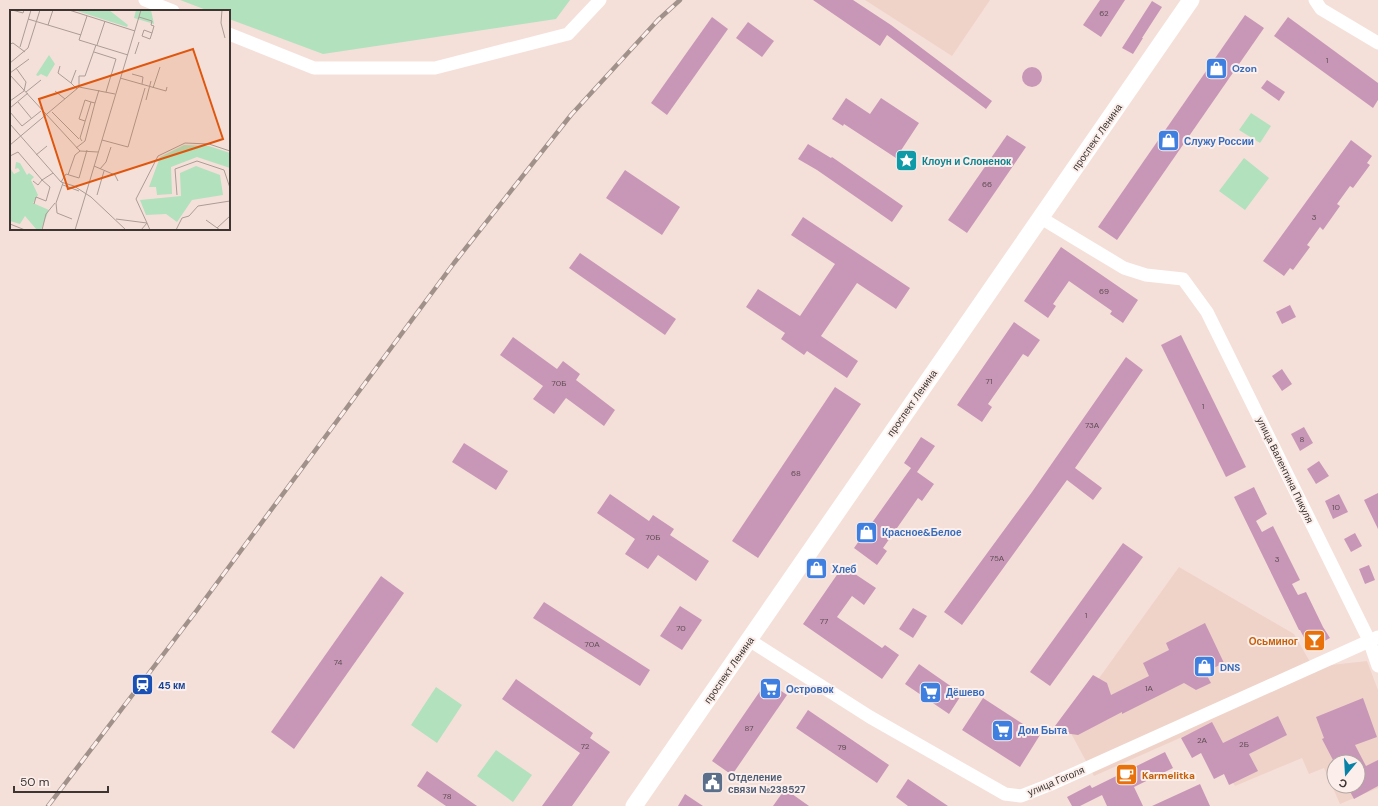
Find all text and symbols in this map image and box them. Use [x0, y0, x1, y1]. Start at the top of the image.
house number: 62 [1099, 8, 1109, 18]
inset map [10, 10, 230, 230]
shop icon: Ozon [1203, 55, 1229, 81]
house number: 1 [1326, 55, 1328, 65]
place label: Ozon [1232, 62, 1257, 75]
street label: проспект Ленина [1069, 101, 1125, 173]
shop icon: Служу России [1155, 128, 1181, 154]
place label: Служу России [1184, 135, 1254, 148]
place icon: Клоун и Слоненок [893, 148, 919, 174]
place label: Клоун и Слоненок [922, 155, 1012, 168]
house number: 66 [982, 179, 992, 189]
house number: 3 [1312, 212, 1317, 222]
house number: 69 [1099, 286, 1109, 296]
street label: проспект Ленина [884, 367, 940, 439]
house number: 71 [986, 376, 992, 386]
house number: 70Б [552, 378, 566, 388]
house number: 1 [1202, 401, 1204, 411]
street label: улица Валентина Пикуля [1254, 415, 1316, 525]
house number: 73А [1085, 420, 1100, 430]
house number: 8 [1300, 434, 1305, 444]
house number: 68 [791, 468, 801, 478]
house number: 10 [1332, 502, 1341, 512]
shop icon: Красное&Белое [854, 519, 880, 545]
place label: Красное&Белое [882, 526, 962, 539]
house number: 70Б [646, 532, 660, 542]
house number: 75А [990, 553, 1005, 563]
house number: 3 [1275, 554, 1280, 564]
shop icon: Хлеб [804, 556, 830, 582]
place label: Хлеб [832, 563, 857, 576]
house number: 1 [1085, 610, 1087, 620]
house number: 77 [820, 616, 828, 626]
house number: 70 [676, 623, 686, 633]
bar icon: Осьминог [1301, 628, 1327, 654]
street label: проспект Ленина [701, 634, 757, 706]
place label: Осьминог [1249, 635, 1298, 648]
house number: 70А [585, 639, 600, 649]
shop icon: DNS [1192, 654, 1218, 680]
house number: 74 [334, 657, 342, 667]
place label: DNS [1220, 661, 1240, 674]
station icon: 45 км [129, 672, 155, 698]
supermarket icon: Островок [757, 676, 783, 702]
place label: 45 км [158, 679, 185, 692]
supermarket icon: Дёшево [918, 679, 944, 705]
place label: Островок [786, 683, 835, 696]
house number: 1А [1145, 683, 1154, 693]
place label: Дёшево [946, 686, 985, 699]
supermarket icon: Дом Быта [990, 717, 1016, 743]
house number: 87 [745, 723, 753, 733]
place label: Дом Быта [1018, 724, 1068, 737]
house number: 2А [1197, 735, 1208, 745]
house number: 2Б [1239, 739, 1249, 749]
house number: 72 [581, 741, 590, 751]
house number: 79 [837, 742, 847, 752]
north arrow [1326, 754, 1366, 794]
cafe icon: Karmelitka [1114, 762, 1140, 788]
street label: улица Гоголя [1026, 763, 1086, 799]
scale bar [14, 768, 108, 794]
place label: Karmelitka [1142, 769, 1195, 782]
public building icon: Отделение связи №238527 [700, 770, 726, 796]
place label: Отделение связи №238527 [728, 771, 806, 796]
text: 50 m [20, 774, 49, 790]
text: С [1337, 776, 1349, 791]
house number: 78 [443, 791, 452, 801]

